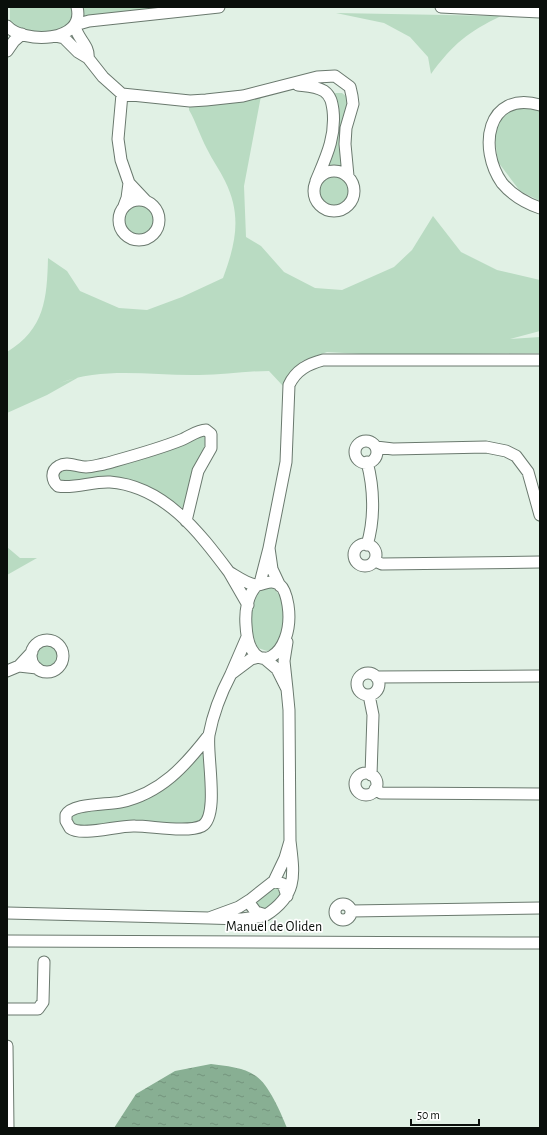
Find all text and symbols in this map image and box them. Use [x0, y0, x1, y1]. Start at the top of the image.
street label: Manuel de Oliden [226, 920, 322, 934]
scale bar [411, 1101, 479, 1127]
text: 50 m [417, 1109, 440, 1121]

